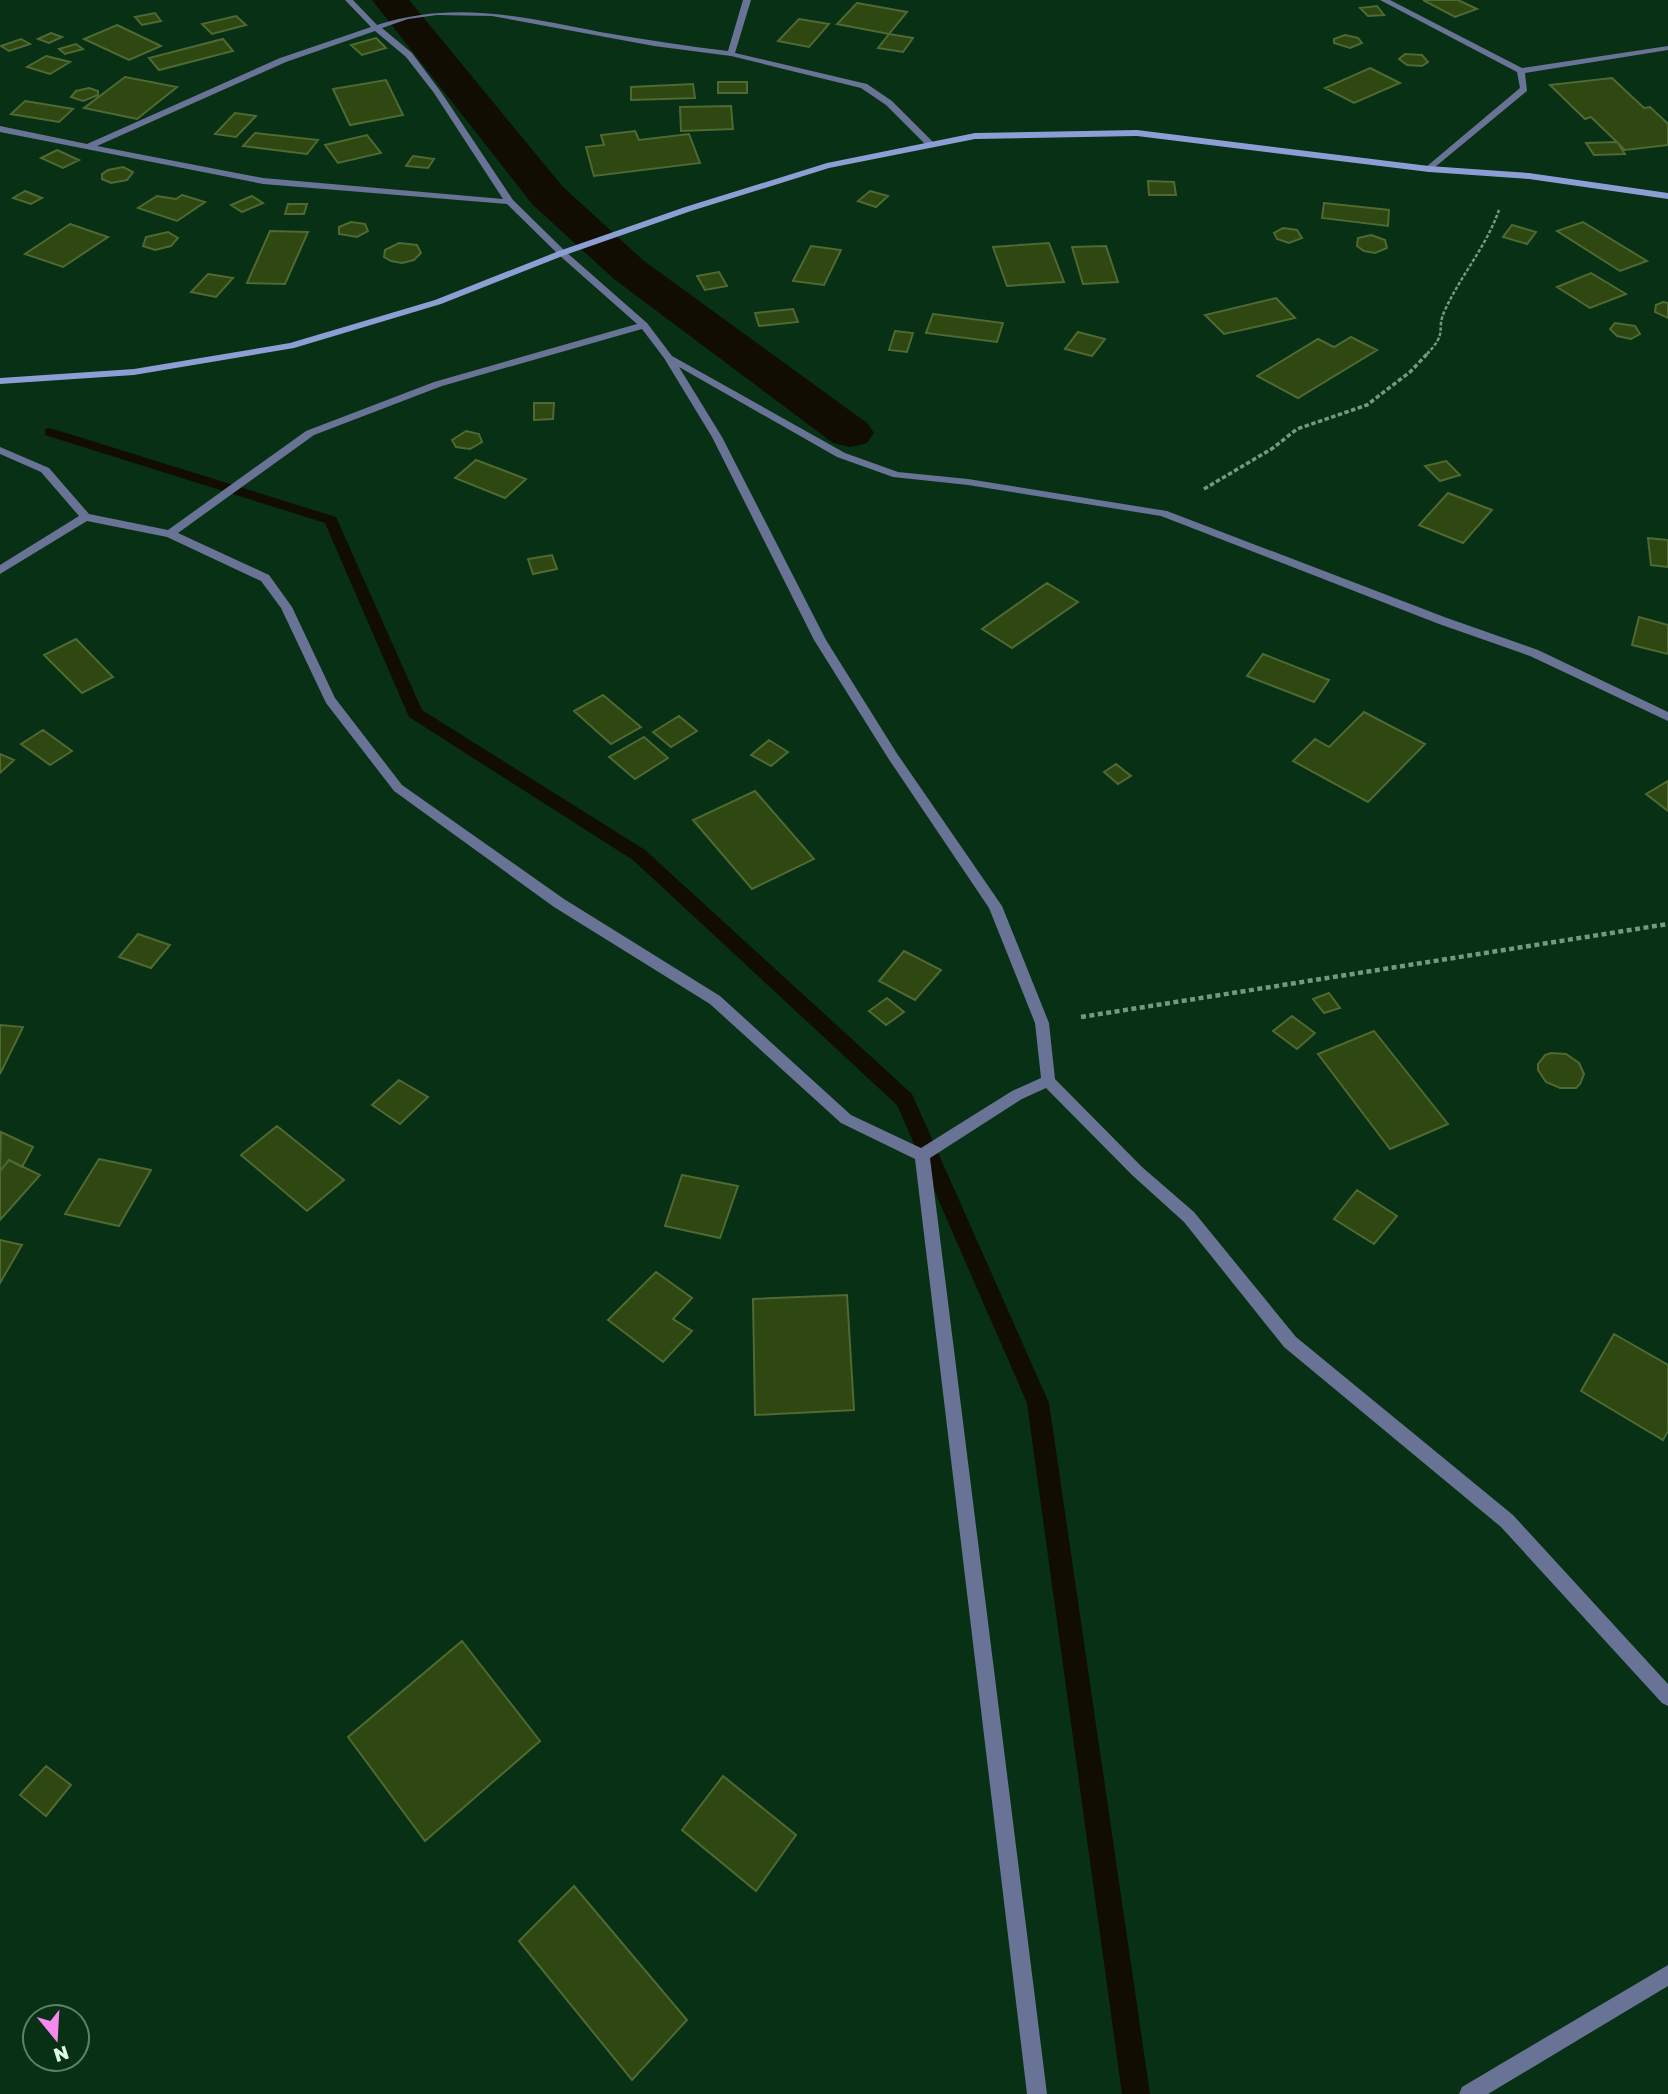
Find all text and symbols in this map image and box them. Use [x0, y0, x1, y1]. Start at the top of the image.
north arrow [21, 2003, 91, 2073]
text: N [51, 2041, 72, 2068]

